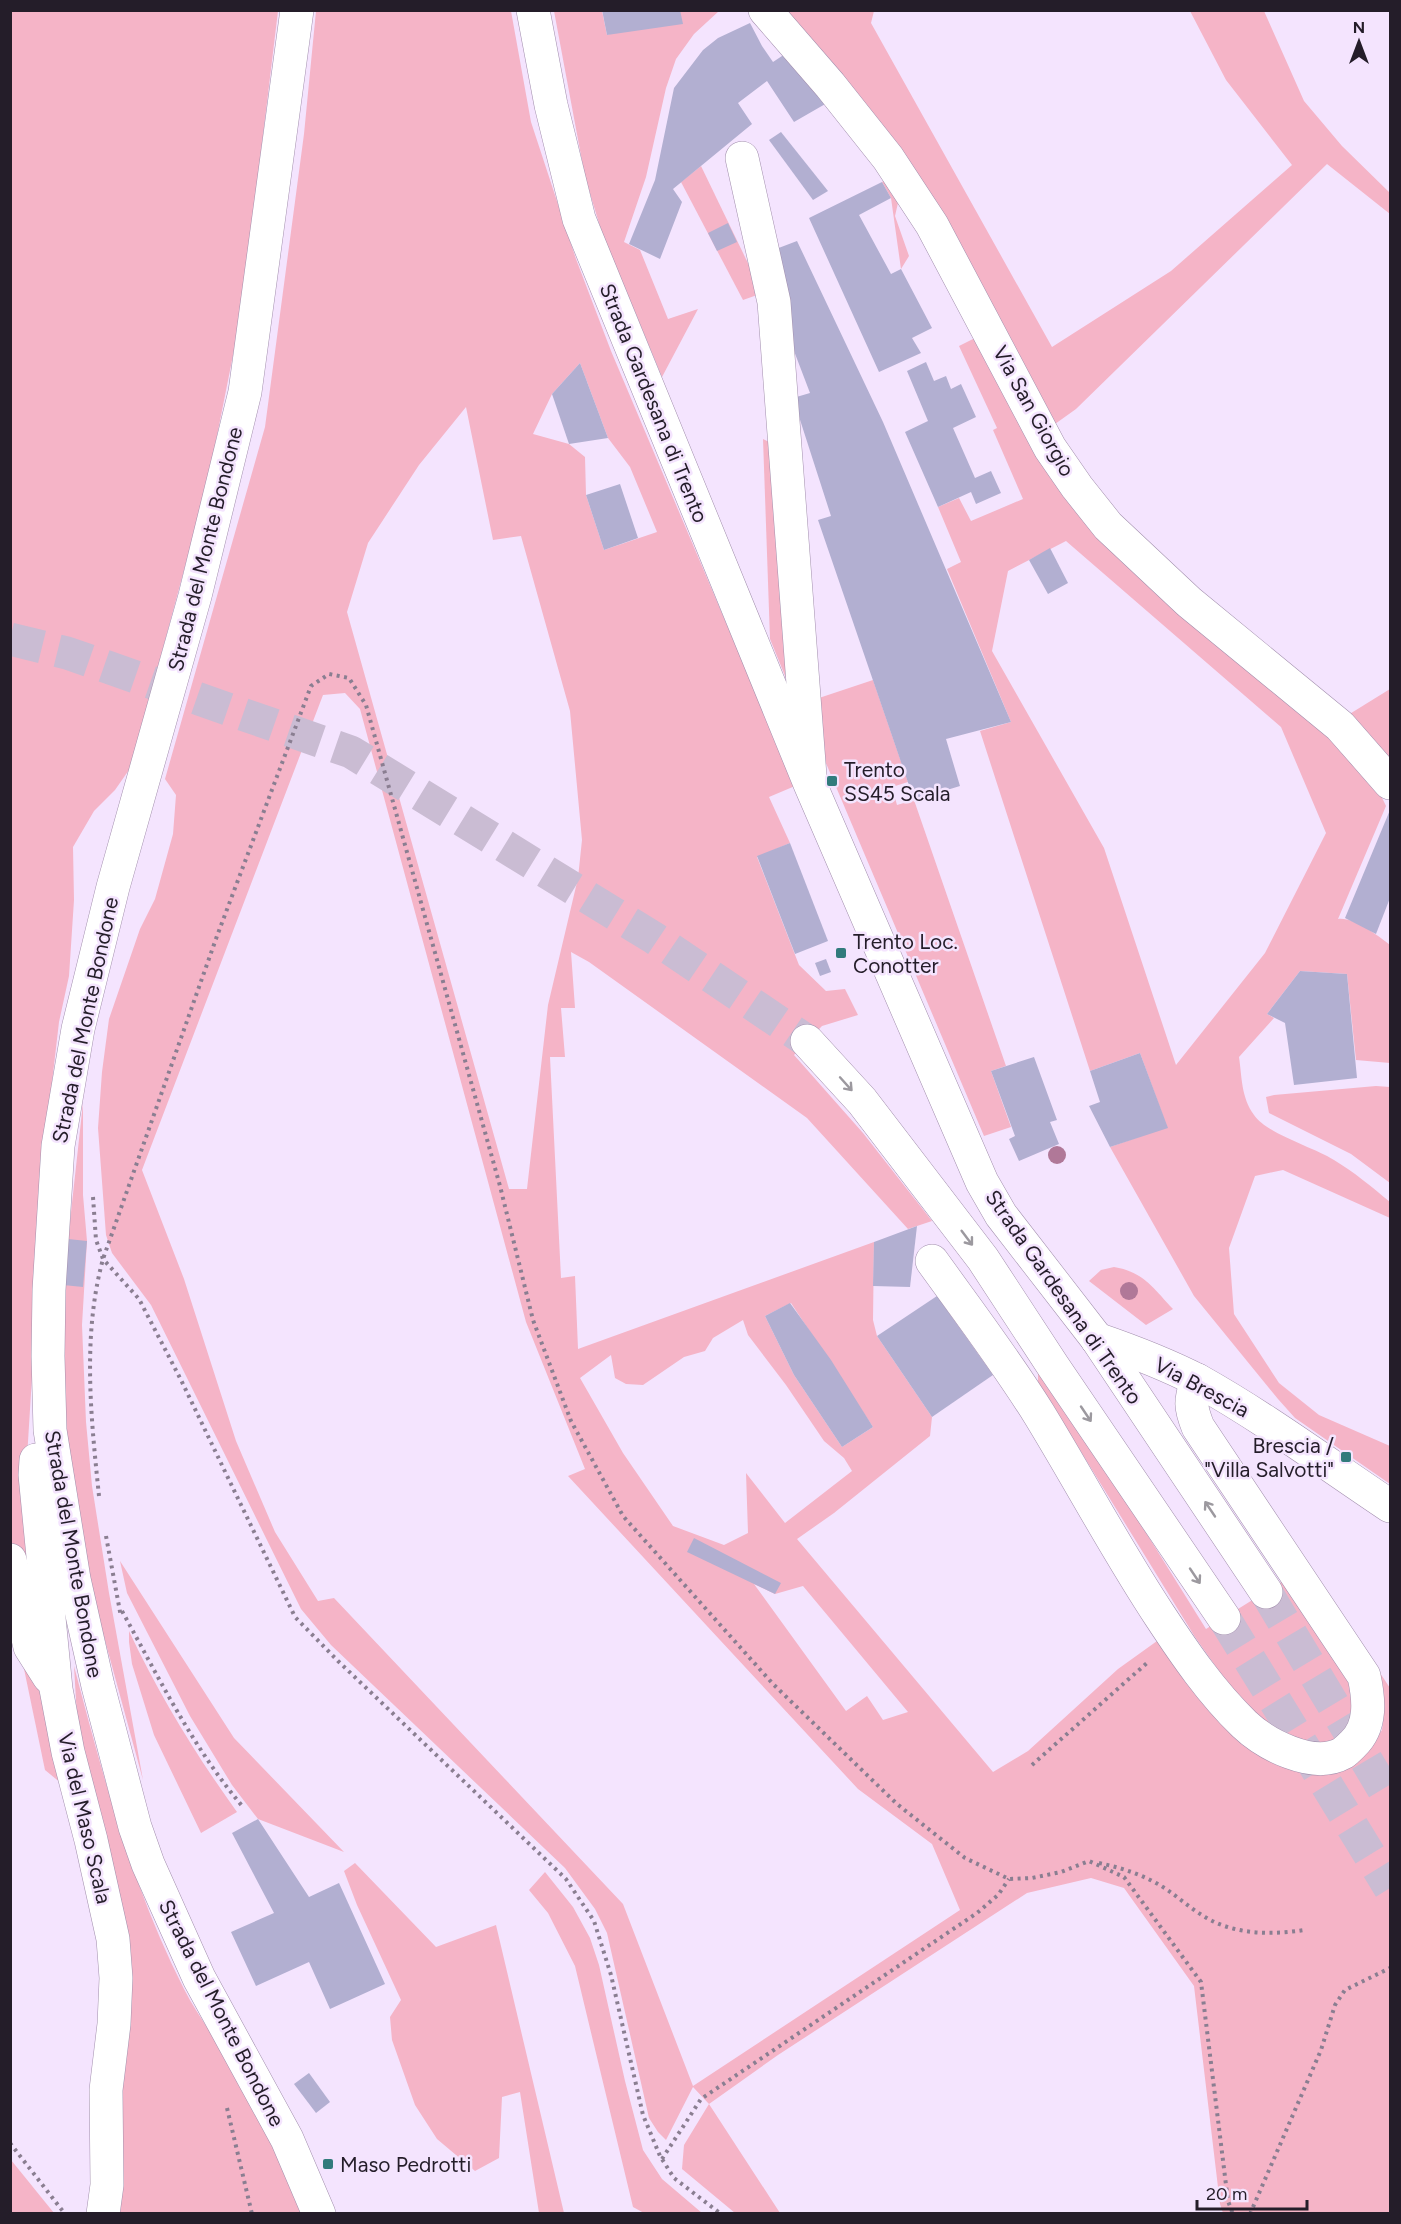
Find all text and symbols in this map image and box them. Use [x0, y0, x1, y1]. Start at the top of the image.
north arrow [1329, 12, 1389, 72]
text: N [1353, 18, 1365, 37]
street label: Strada Gardesana di Trento [594, 280, 714, 526]
street label: Via San Giorgio [988, 341, 1080, 481]
street label: Strada del Monte Bondone [163, 424, 247, 674]
place label: Trento SS45 Scala [844, 757, 950, 806]
marker: Trento SS45 Scala [825, 774, 839, 788]
street label: Strada del Monte Bondone [47, 895, 123, 1145]
place label: Trento Loc. Conotter [853, 929, 958, 978]
marker: Trento Loc. Conotter [834, 946, 848, 960]
one-way arrow [839, 1077, 854, 1092]
street label: Strada Gardesana di Trento [980, 1185, 1148, 1409]
one-way arrow [961, 1229, 973, 1245]
street label: Via Brescia [1150, 1352, 1254, 1422]
one-way arrow [1079, 1406, 1092, 1423]
street label: Strada del Monte Bondone [40, 1428, 108, 1680]
place label: Brescia / "Villa Salvotti" [1204, 1433, 1334, 1482]
marker: Brescia / "Villa Salvotti" [1339, 1450, 1353, 1464]
one-way arrow [1204, 1501, 1216, 1517]
one-way arrow [1189, 1567, 1201, 1583]
street label: Via del Maso Scala [53, 1730, 117, 1906]
street label: Strada del Monte Bondone [154, 1895, 290, 2131]
place label: Maso Pedrotti [340, 2152, 471, 2177]
marker: Maso Pedrotti [321, 2157, 335, 2171]
scale bar [1197, 2173, 1306, 2211]
text: 20 m [1206, 2183, 1247, 2205]

